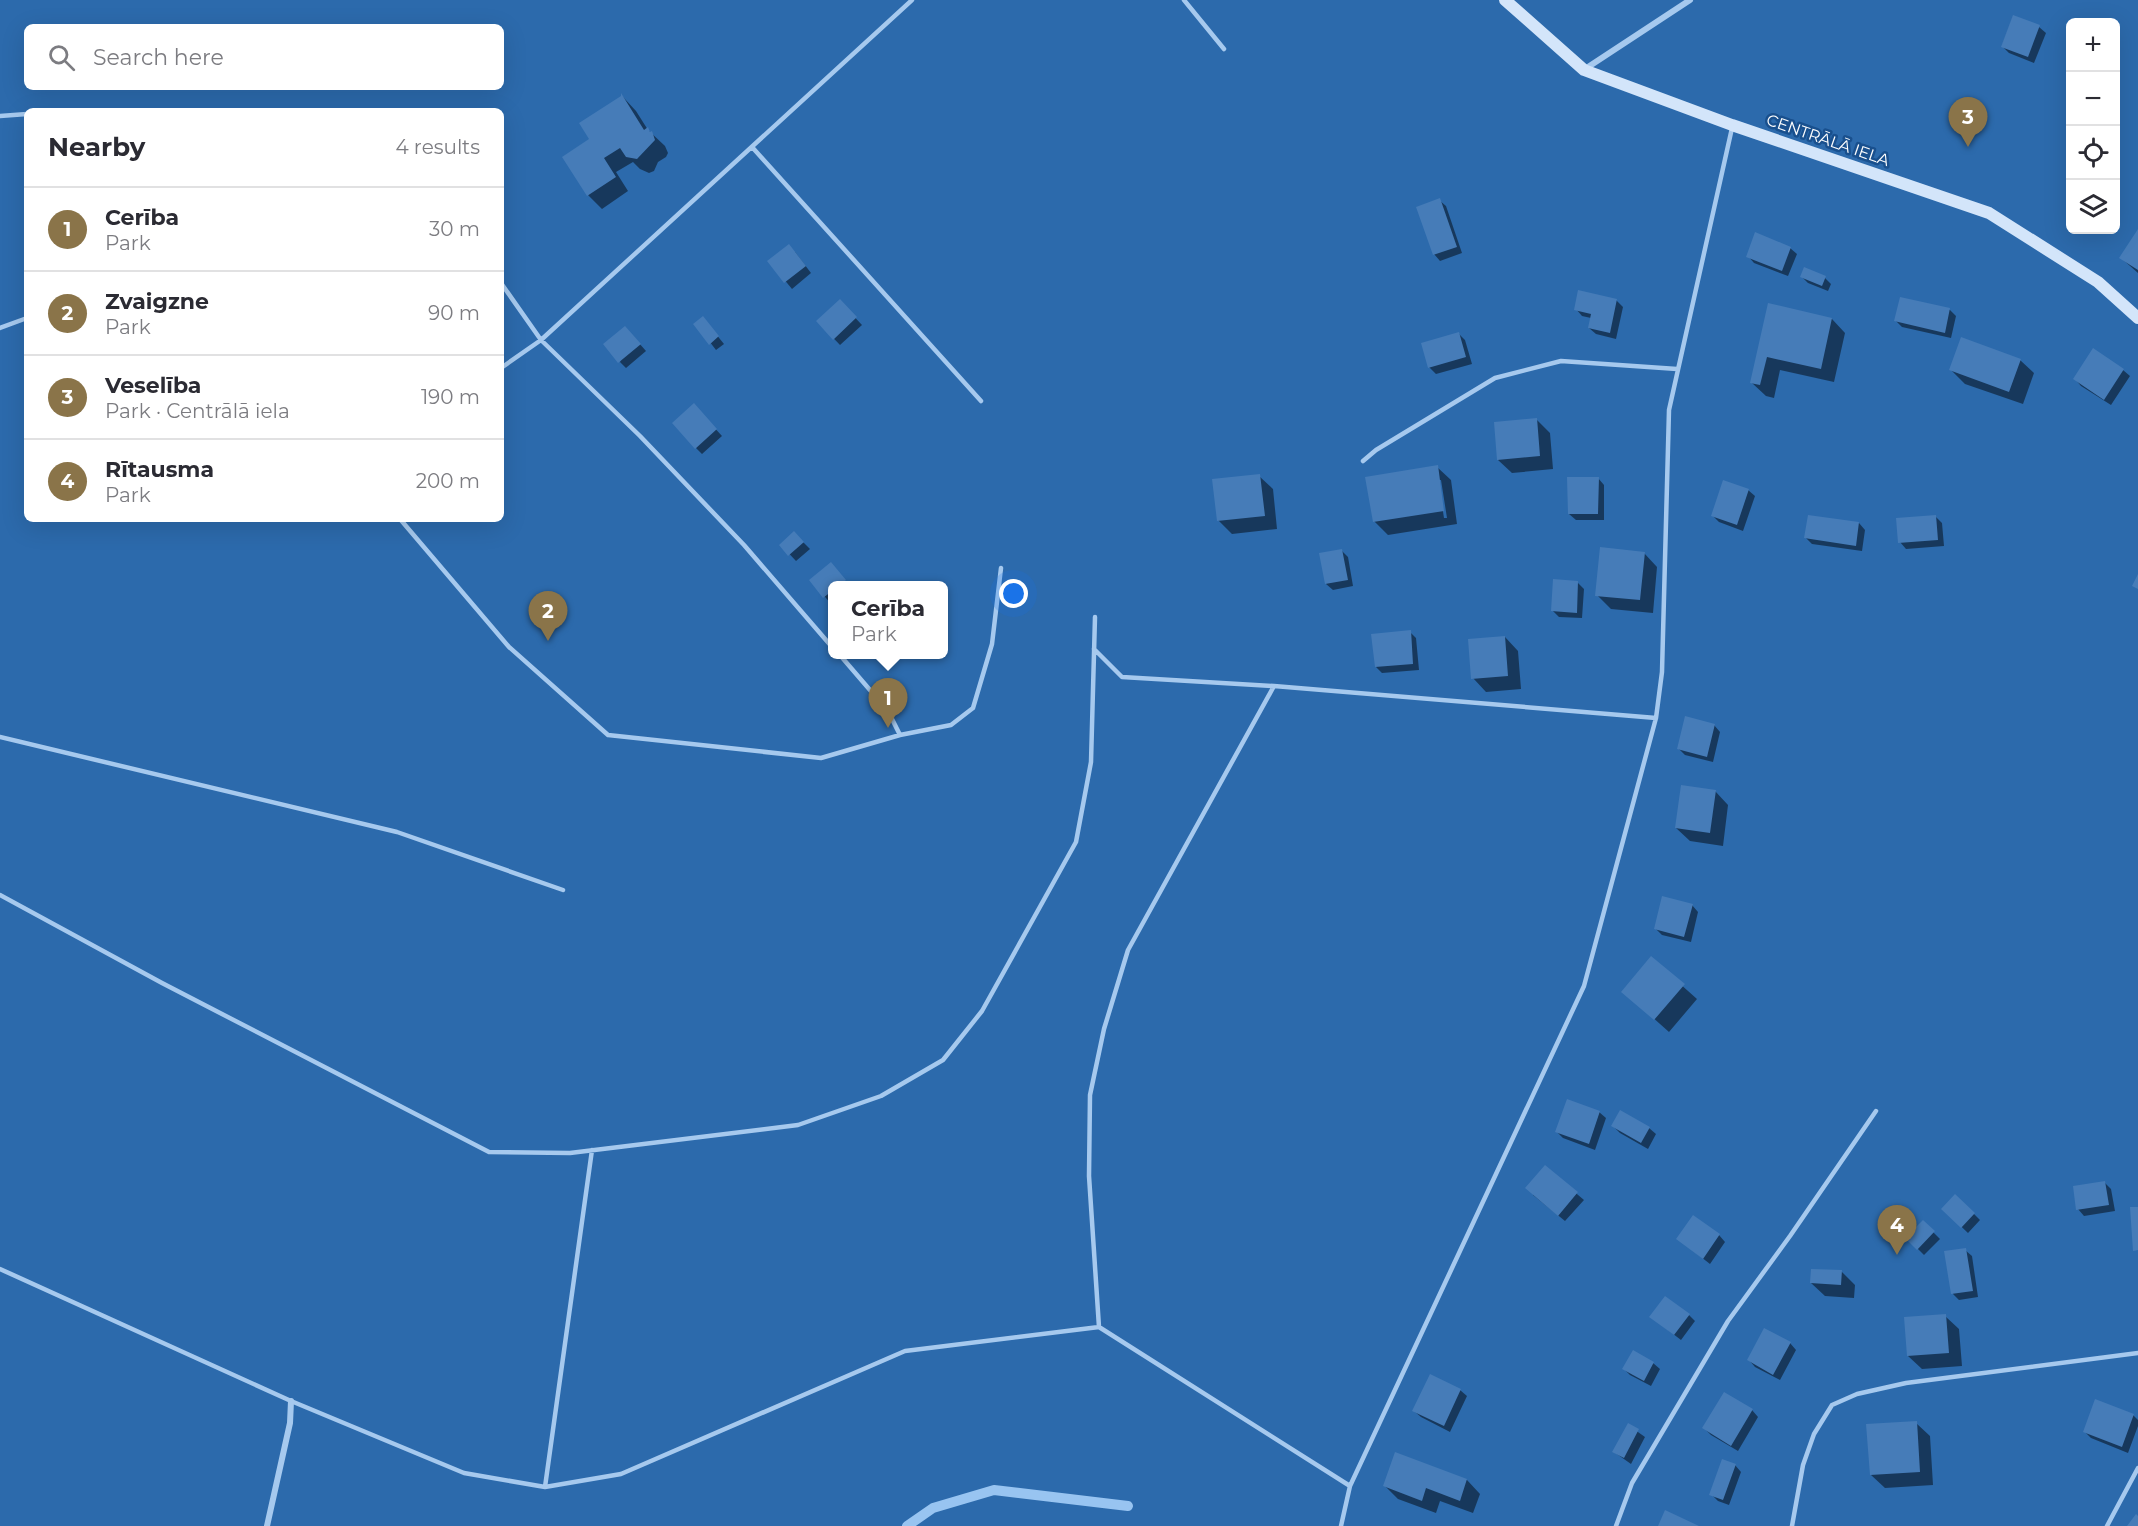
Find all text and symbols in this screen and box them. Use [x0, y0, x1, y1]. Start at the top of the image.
map controls [2066, 18, 2120, 234]
button: + [2066, 18, 2120, 72]
search box [24, 24, 504, 90]
icon: search [45, 41, 78, 74]
text: Search here [93, 44, 224, 71]
button: − [2066, 72, 2120, 126]
pin: 3 [1948, 98, 1988, 147]
street label: CENTRĀLĀ IELA [1764, 110, 1892, 170]
button: locate [2066, 126, 2120, 180]
text: Nearby [48, 131, 145, 163]
text: 4 results [395, 135, 480, 159]
button: layers [2066, 180, 2120, 234]
text: Cerība [105, 204, 179, 231]
text: 1 [64, 217, 71, 241]
text: 30 m [429, 217, 480, 241]
text: Park [105, 231, 151, 255]
text: Zvaigzne [105, 288, 209, 315]
text: 2 [62, 301, 73, 325]
text: 90 m [428, 301, 480, 325]
text: Park [105, 315, 151, 339]
text: Veselība [105, 372, 201, 399]
text: 3 [62, 385, 73, 409]
text: 190 m [421, 385, 480, 409]
text: Park · Centrālā iela [105, 399, 290, 423]
text: Rītausma [105, 456, 214, 483]
text: 4 [61, 469, 74, 493]
text: 200 m [416, 469, 480, 493]
text: Park [105, 483, 151, 507]
your location [999, 579, 1028, 608]
popup [828, 581, 948, 659]
pin: 2 [528, 592, 568, 641]
text: Cerība [851, 595, 925, 622]
text: Park [851, 622, 897, 646]
pin: 1 [868, 678, 908, 728]
pin: 4 [1878, 1206, 1916, 1255]

